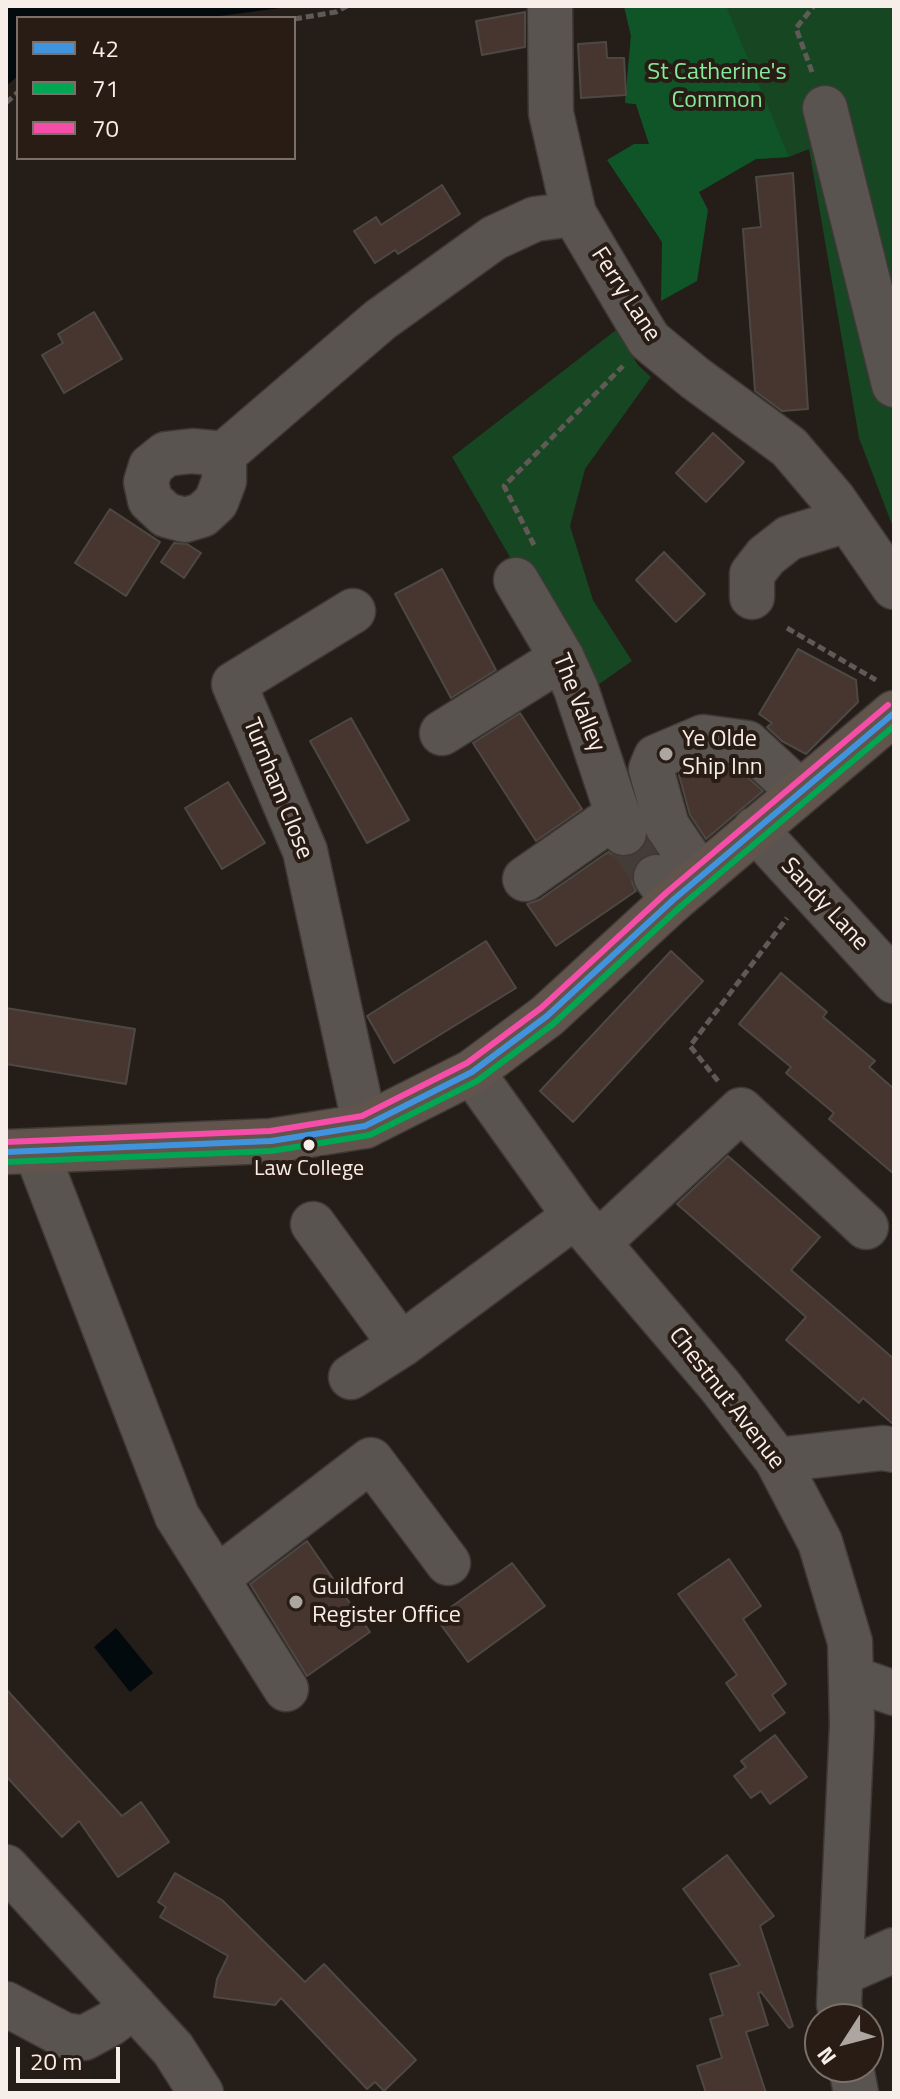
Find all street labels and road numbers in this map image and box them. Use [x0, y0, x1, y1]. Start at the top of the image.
street label: Ferry Lane [584, 243, 666, 347]
street label: The Valley [545, 650, 611, 756]
street label: Turnham Close [236, 714, 318, 864]
street label: Sandy Lane [774, 853, 874, 957]
street label: Chestnut Avenue [662, 1322, 790, 1476]

